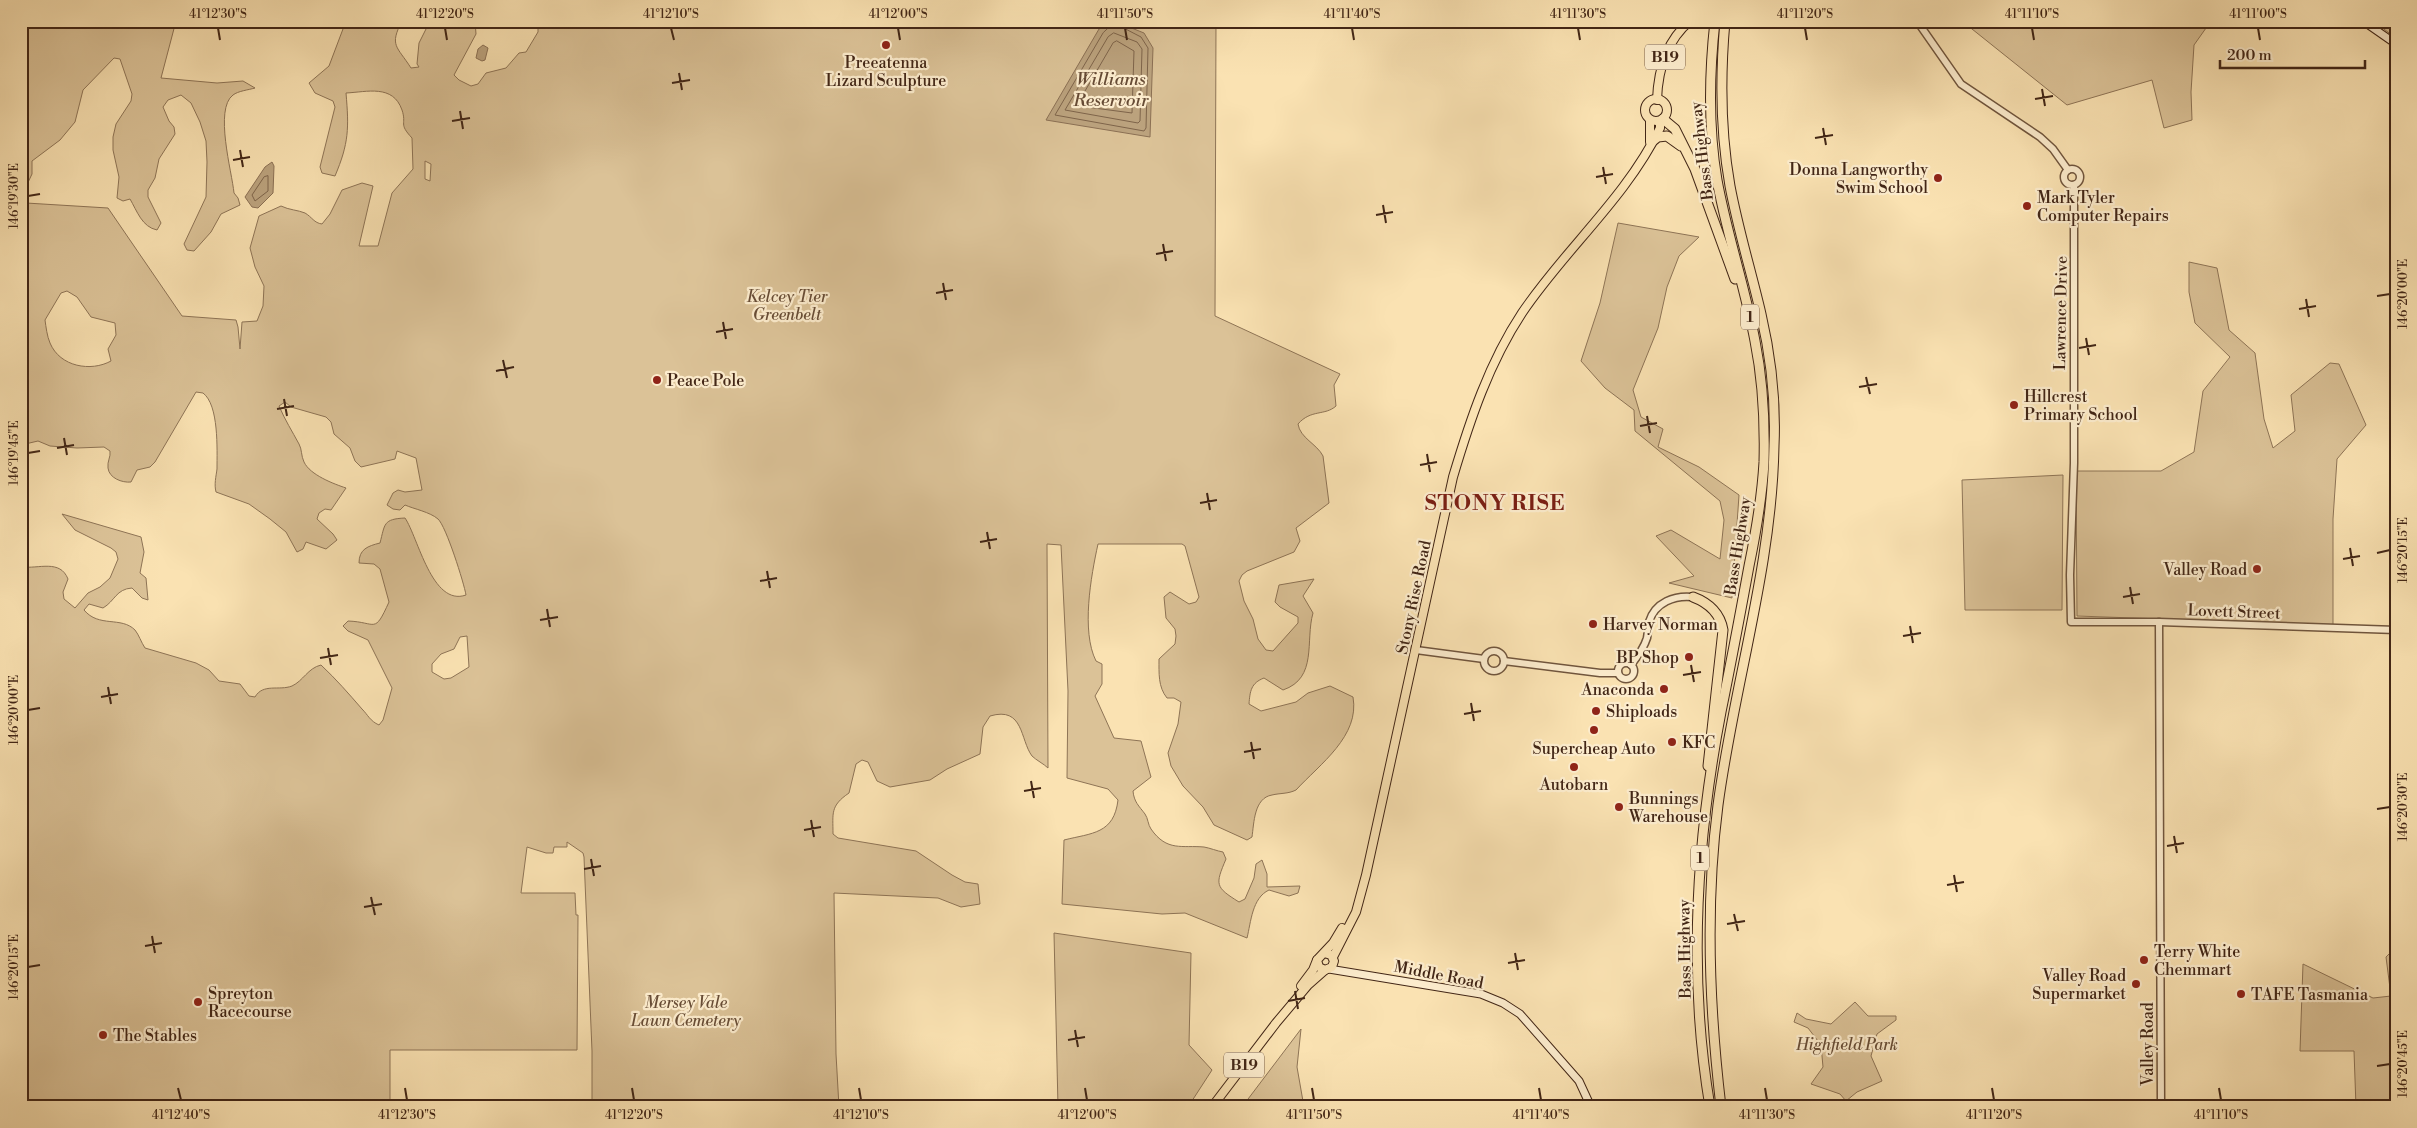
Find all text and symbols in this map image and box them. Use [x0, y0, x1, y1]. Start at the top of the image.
text: 41°12'30"S [189, 7, 247, 22]
text: 41°12'20"S [416, 7, 474, 22]
text: 41°12'10"S [643, 7, 699, 22]
text: 41°12'00"S [868, 7, 928, 22]
text: 41°11'50"S [1097, 7, 1153, 22]
text: 41°11'40"S [1324, 7, 1381, 22]
text: 41°11'30"S [1550, 7, 1606, 22]
text: 41°11'20"S [1777, 7, 1833, 22]
text: 41°11'10"S [2005, 7, 2059, 22]
text: 41°11'00"S [2229, 7, 2287, 22]
scale bar [2220, 38, 2364, 70]
marker: Preeatenna Lizard Sculpture [880, 39, 892, 51]
road number: B19 [1645, 44, 1685, 70]
text: 200 m [2227, 46, 2272, 65]
place label: Preeatenna Lizard Sculpture [826, 53, 946, 91]
water label: Williams Reservoir [1072, 68, 1149, 112]
street label: Bass Highway [1686, 100, 1718, 202]
place label: Donna Langworthy Swim School [1789, 160, 1928, 198]
text: 146°19'30"E [7, 163, 22, 229]
marker: Donna Langworthy Swim School [1932, 172, 1944, 184]
place label: Mark Tyler Computer Repairs [2037, 188, 2169, 226]
marker: Mark Tyler Computer Repairs [2021, 200, 2033, 212]
street label: Lawrence Drive [2050, 256, 2072, 370]
text: 146°20'00"E [2396, 259, 2411, 329]
park label: Kelcey Tier Greenbelt [746, 287, 829, 325]
road number: 1 [1741, 304, 1759, 330]
place label: Peace Pole [667, 371, 744, 391]
marker: Peace Pole [651, 374, 663, 386]
place label: Hillcrest Primary School [2024, 387, 2138, 425]
marker: Hillcrest Primary School [2008, 399, 2020, 411]
text: 146°19'45"E [7, 421, 22, 485]
district label: STONY RISE [1425, 491, 1565, 517]
street label: Bass Highway [1720, 495, 1756, 598]
text: 146°20'15"E [2396, 517, 2411, 583]
street label: Stony Rise Road [1392, 538, 1436, 656]
place label: Valley Road [2162, 560, 2247, 580]
marker: Valley Road [2251, 563, 2263, 575]
street label: Lovett Street [2187, 600, 2281, 624]
place label: Harvey Norman [1603, 615, 1718, 635]
marker: Harvey Norman [1587, 618, 1599, 630]
place label: BP Shop [1616, 648, 1679, 668]
marker: BP Shop [1683, 651, 1695, 663]
text: 146°20'00"E [7, 675, 22, 745]
place label: Anaconda [1581, 680, 1655, 700]
marker: Anaconda [1658, 683, 1670, 695]
place label: Shiploads [1606, 702, 1677, 722]
marker: Shiploads [1590, 705, 1602, 717]
marker: Supercheap Auto [1588, 724, 1600, 736]
place label: KFC [1682, 733, 1715, 753]
marker: KFC [1666, 736, 1678, 748]
place label: Supercheap Auto [1533, 739, 1656, 759]
marker: Autobarn [1568, 761, 1580, 773]
text: 146°20'30"E [2396, 773, 2411, 841]
place label: Autobarn [1539, 775, 1609, 795]
place label: Bunnings Warehouse [1628, 789, 1708, 827]
marker: Bunnings Warehouse [1613, 801, 1625, 813]
road number: 1 [1691, 846, 1709, 870]
street label: Bass Highway [1674, 899, 1696, 1000]
text: 146°20'15"E [7, 934, 22, 1000]
place label: Terry White Chemmart [2154, 942, 2240, 980]
marker: Terry White Chemmart [2138, 954, 2150, 966]
street label: Middle Road [1392, 956, 1485, 993]
place label: Valley Road Supermarket [2032, 966, 2126, 1004]
marker: Valley Road Supermarket [2130, 978, 2142, 990]
place label: Spreyton Racecourse [208, 984, 292, 1022]
place label: TAFE Tasmania [2251, 985, 2369, 1005]
marker: TAFE Tasmania [2235, 988, 2247, 1000]
park label: Mersey Vale Lawn Cemetery [630, 993, 742, 1031]
marker: Spreyton Racecourse [192, 996, 204, 1008]
street label: Valley Road [2138, 1002, 2158, 1087]
place label: The Stables [113, 1026, 197, 1046]
marker: The Stables [97, 1029, 109, 1041]
text: 146°20'45"E [2396, 1030, 2411, 1098]
park label: Highfield Park [1795, 1035, 1898, 1055]
road number: B19 [1224, 1052, 1264, 1078]
text: 41°12'40"S [152, 1108, 210, 1123]
text: 41°12'30"S [378, 1108, 436, 1123]
text: 41°12'20"S [605, 1108, 663, 1123]
text: 41°12'10"S [833, 1108, 889, 1123]
text: 41°12'00"S [1057, 1108, 1117, 1123]
text: 41°11'50"S [1286, 1108, 1342, 1123]
text: 41°11'40"S [1513, 1108, 1570, 1123]
text: 41°11'30"S [1739, 1108, 1795, 1123]
text: 41°11'20"S [1966, 1108, 2022, 1123]
text: 41°11'10"S [2194, 1108, 2248, 1123]

